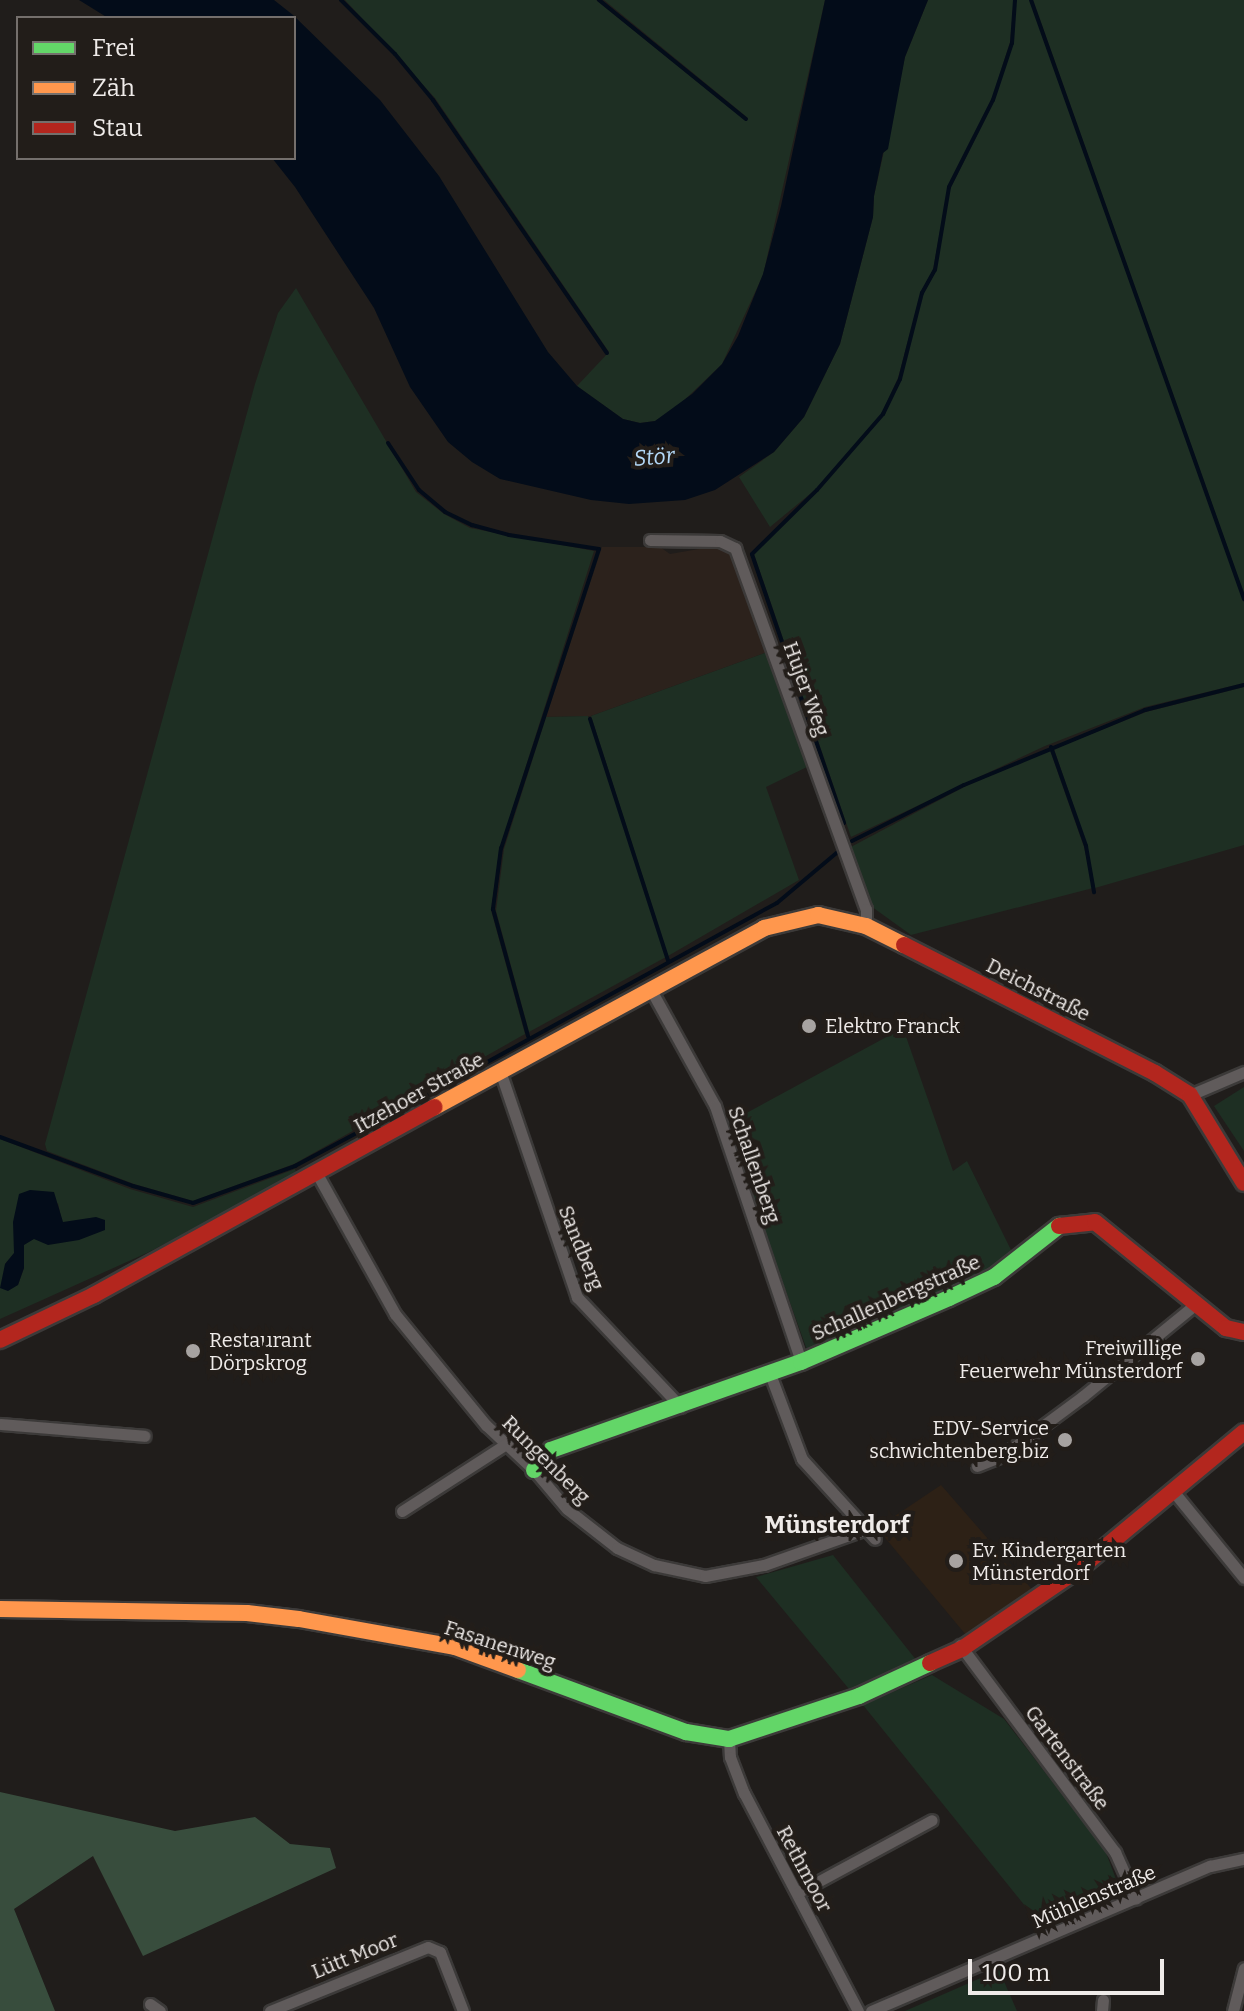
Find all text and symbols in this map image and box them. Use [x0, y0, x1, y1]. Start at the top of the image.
legend [16, 16, 296, 160]
text: Frei [92, 34, 135, 62]
text: Zäh [92, 74, 135, 102]
text: Stau [92, 114, 143, 142]
water label: Stör [632, 442, 676, 472]
street label: Hujer Weg [778, 639, 834, 739]
street label: Deichstraße [982, 954, 1094, 1026]
place label: Elektro Franck [825, 1014, 960, 1038]
marker: Elektro Franck [800, 1017, 818, 1035]
street label: Itzehoer Straße [350, 1047, 488, 1139]
street label: Schallenberg [723, 1103, 785, 1227]
street label: Sandberg [553, 1202, 609, 1294]
street label: Schallenbergstraße [808, 1250, 984, 1346]
place label: Restaurant Dörpskrog [209, 1328, 312, 1375]
place label: Freiwillige Feuerwehr Münsterdorf [959, 1336, 1182, 1383]
marker: Restaurant Dörpskrog [184, 1342, 202, 1360]
marker: Freiwillige Feuerwehr Münsterdorf [1189, 1350, 1207, 1368]
street label: Rungenberg [497, 1411, 595, 1509]
place label: EDV-Service schwichtenberg.biz [869, 1416, 1049, 1463]
marker: EDV-Service schwichtenberg.biz [1056, 1431, 1074, 1449]
district label: Münsterdorf [765, 1512, 909, 1540]
place label: Ev. Kindergarten Münsterdorf [972, 1538, 1126, 1585]
marker: Ev. Kindergarten Münsterdorf [947, 1552, 965, 1570]
street label: Fasanenweg [441, 1616, 559, 1674]
street label: Gartenstraße [1020, 1701, 1114, 1815]
street label: Rethmoor [771, 1822, 837, 1916]
street label: Mühlenstraße [1029, 1860, 1159, 1934]
street label: Lütt Moor [308, 1928, 402, 1984]
scale bar [972, 1943, 1168, 1993]
text: 100 m [982, 1959, 1050, 1987]

